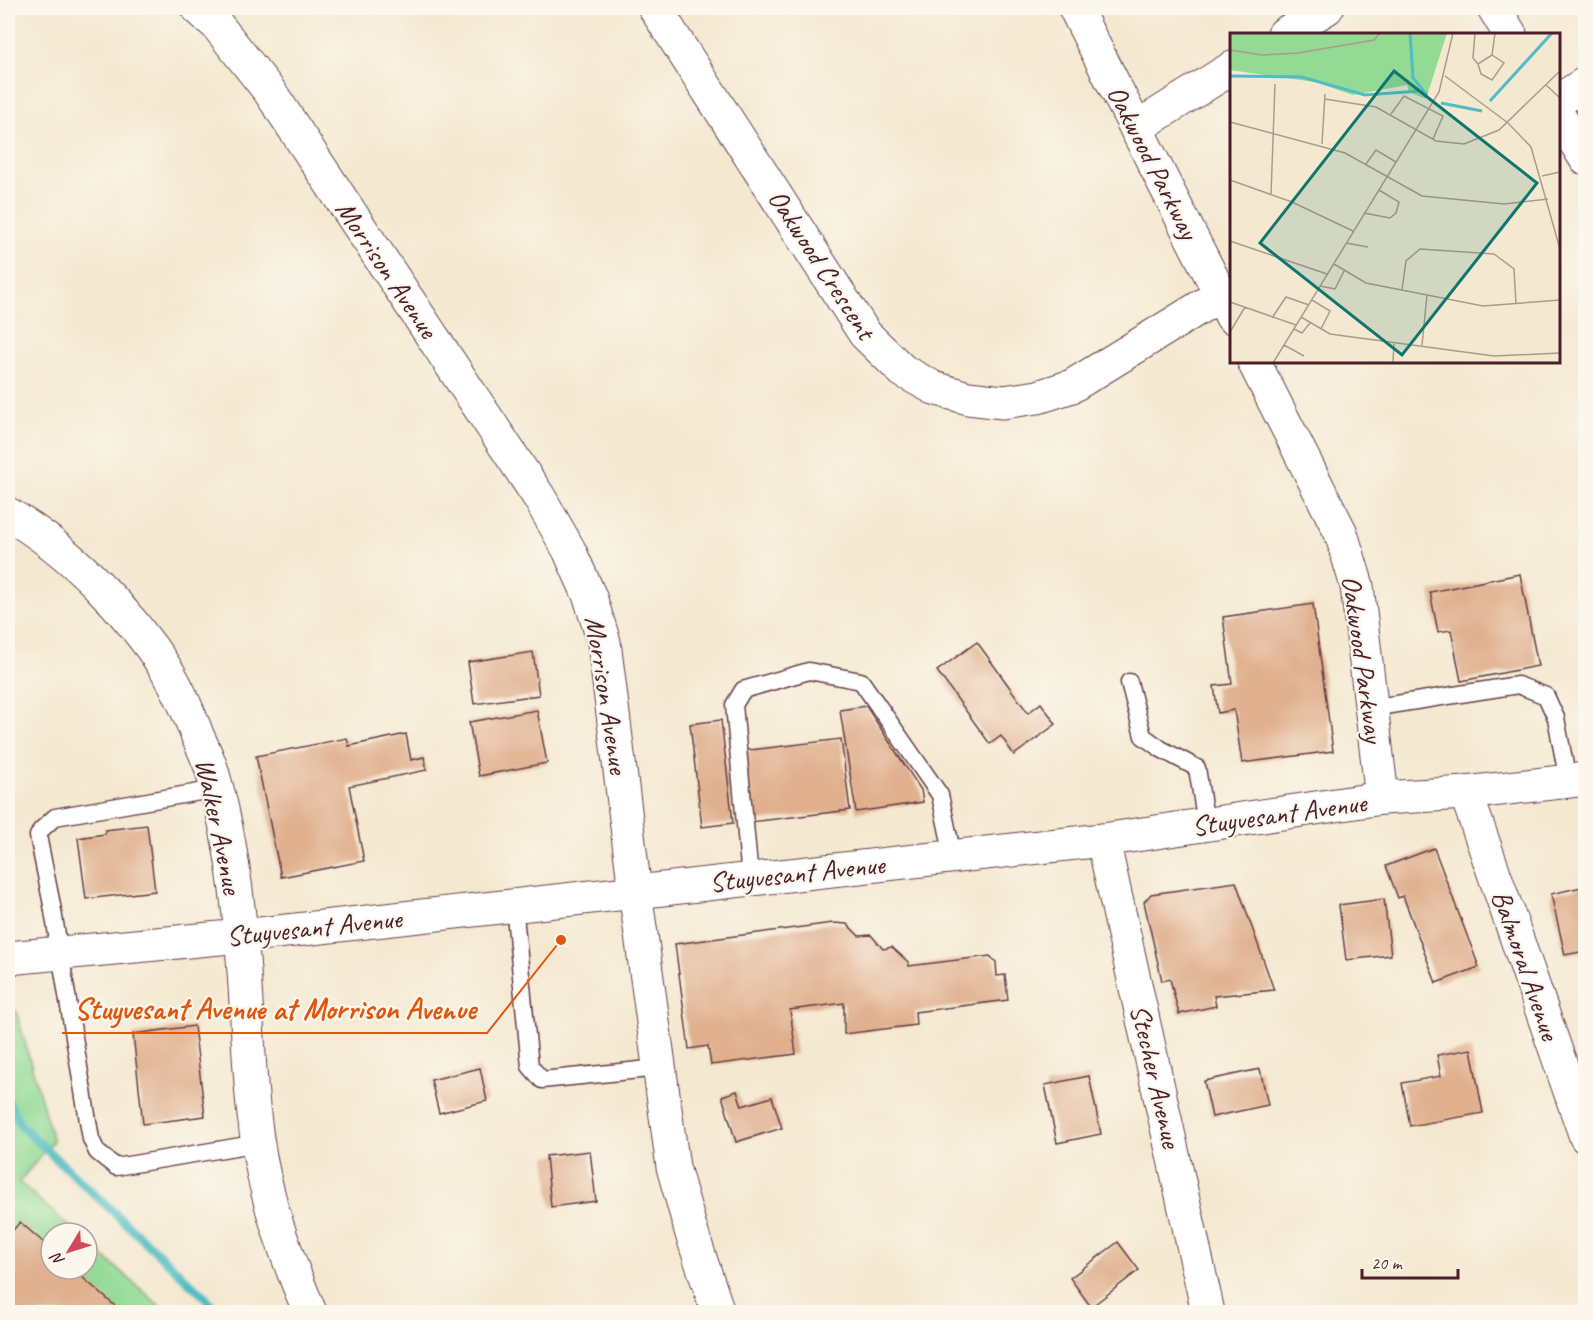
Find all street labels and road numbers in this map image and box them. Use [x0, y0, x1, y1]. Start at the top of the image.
street label: Oakwood Parkway [1099, 79, 1208, 247]
street label: Oakwood Crescent [761, 182, 885, 348]
street label: Morrison Avenue [328, 193, 447, 346]
street label: Oakwood Parkway [1334, 573, 1392, 747]
street label: Morrison Avenue [577, 614, 637, 778]
street label: Walker Avenue [188, 755, 251, 899]
street label: Stuyvesant Avenue [1190, 784, 1370, 844]
street label: Stuyvesant Avenue [708, 846, 888, 900]
street label: Balmoral Avenue [1484, 886, 1569, 1046]
street label: Stuyvesant Avenue [225, 900, 405, 954]
street label: Stecher Avenue [1123, 1001, 1190, 1153]

